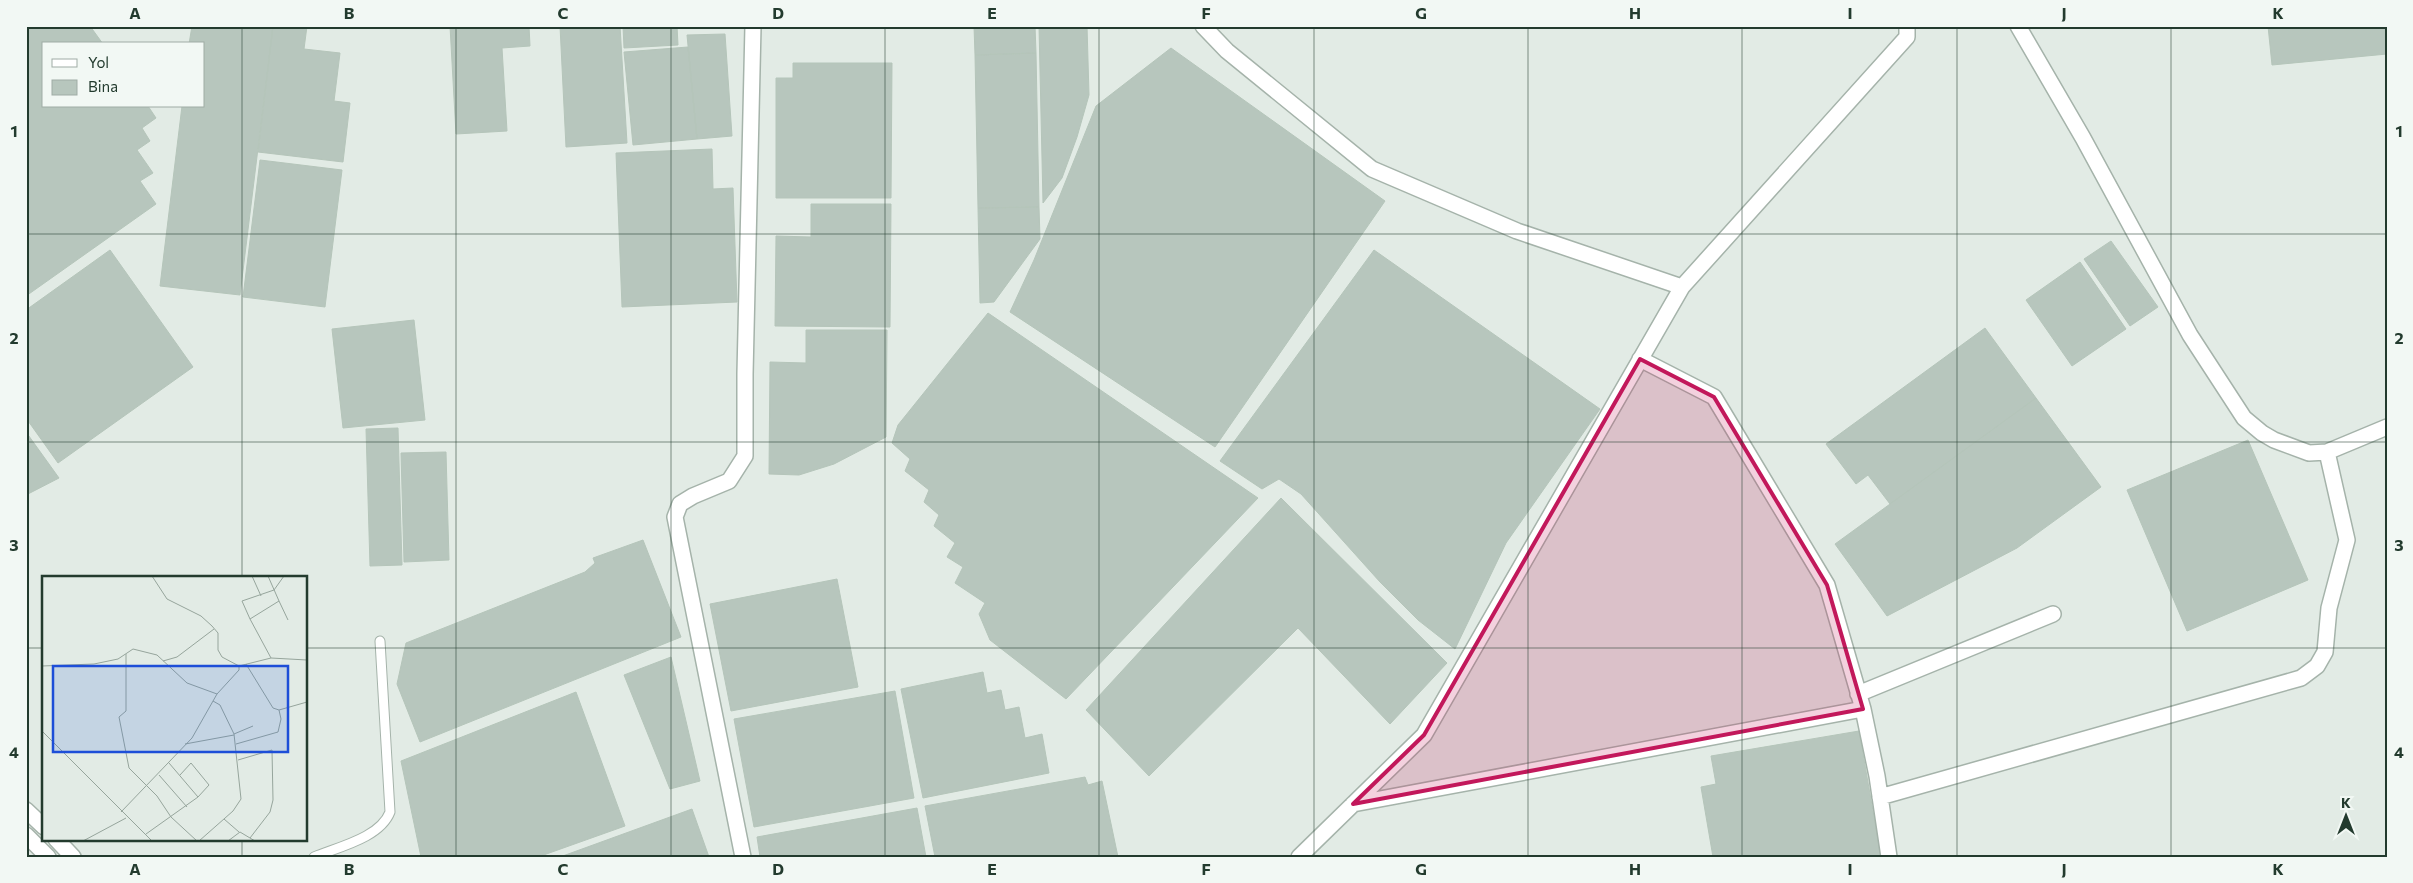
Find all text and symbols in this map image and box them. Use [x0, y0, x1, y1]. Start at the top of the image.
text: A [129, 3, 141, 22]
text: B [344, 3, 355, 22]
text: C [558, 3, 569, 22]
text: D [772, 3, 784, 22]
text: E [987, 3, 997, 22]
text: F [1201, 3, 1211, 22]
text: G [1415, 3, 1427, 22]
text: H [1629, 3, 1641, 22]
text: I [1847, 3, 1853, 22]
text: J [2061, 3, 2067, 22]
text: K [2272, 3, 2284, 22]
legend [42, 42, 205, 108]
text: Yol [88, 53, 109, 71]
text: Bina [88, 77, 118, 95]
text: 1 [10, 121, 18, 140]
text: 1 [2395, 121, 2403, 140]
text: 2 [9, 328, 19, 347]
text: 2 [2394, 328, 2404, 347]
text: 3 [9, 535, 19, 554]
text: 3 [2394, 535, 2404, 554]
inset map [42, 576, 308, 840]
text: 4 [9, 742, 19, 761]
text: 4 [2394, 742, 2404, 761]
north arrow [2320, 790, 2370, 840]
text: K [2341, 794, 2351, 811]
text: A [129, 859, 141, 878]
text: B [344, 859, 355, 878]
text: C [558, 859, 569, 878]
text: D [772, 859, 784, 878]
text: E [987, 859, 997, 878]
text: F [1201, 859, 1211, 878]
text: G [1415, 859, 1427, 878]
text: H [1629, 859, 1641, 878]
text: I [1847, 859, 1853, 878]
text: J [2061, 859, 2067, 878]
text: K [2272, 859, 2284, 878]

